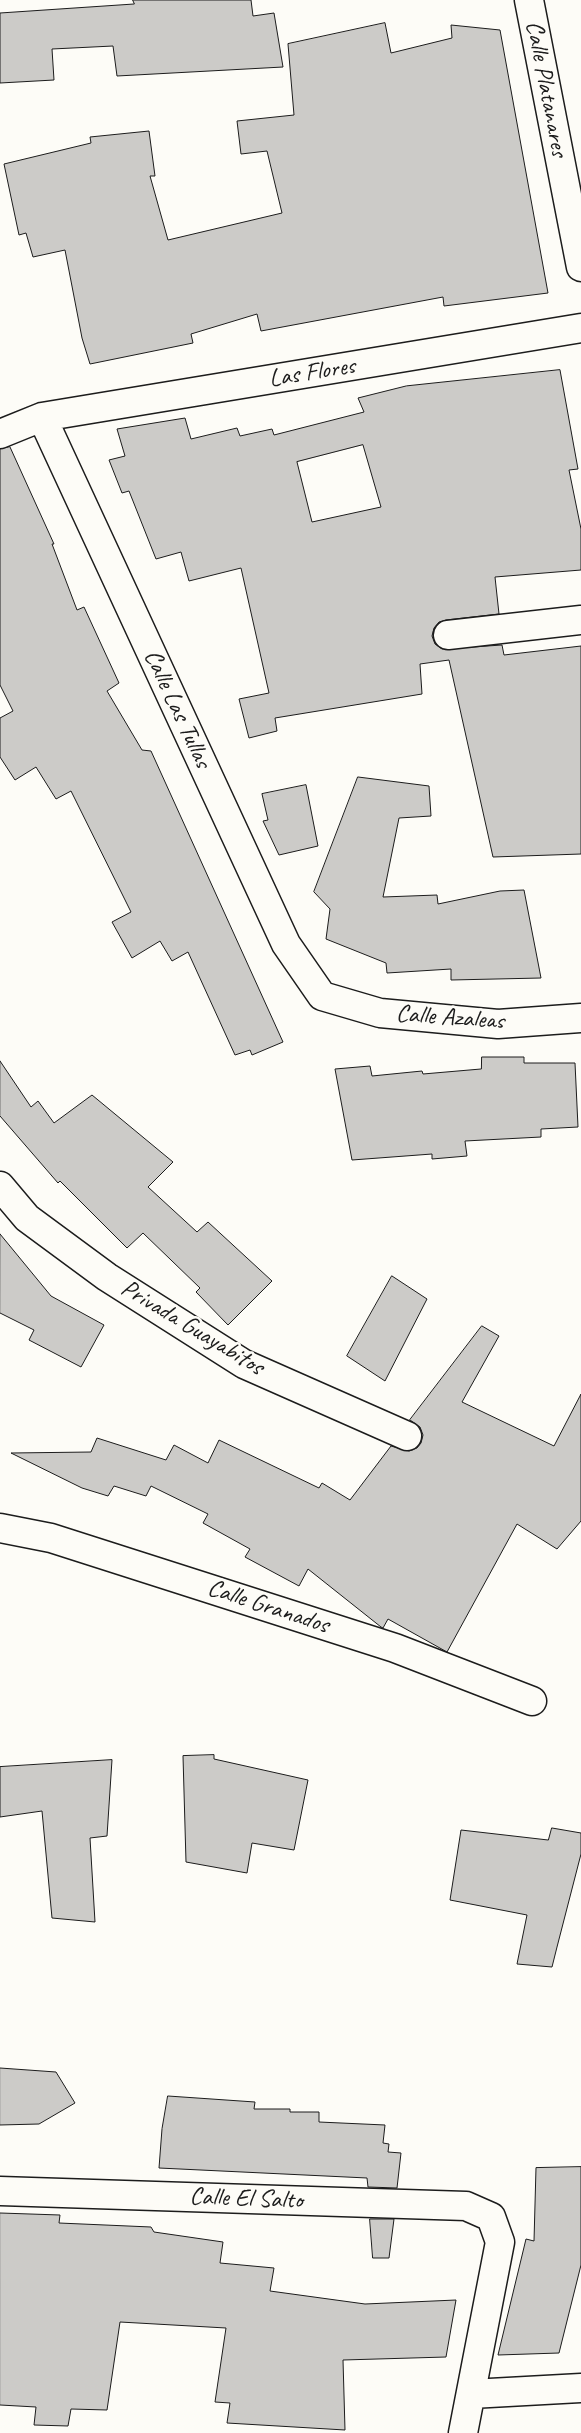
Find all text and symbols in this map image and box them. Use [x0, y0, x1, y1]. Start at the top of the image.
street label: Calle Platanares [518, 19, 574, 159]
street label: Las Flores [267, 351, 357, 395]
street label: Calle Las Tullas [137, 645, 217, 773]
street label: Calle Azaleas [395, 999, 505, 1037]
street label: Privada Guayabitos [115, 1274, 269, 1382]
street label: Calle Granados [204, 1573, 332, 1641]
street label: Calle El Salto [189, 2182, 303, 2216]

